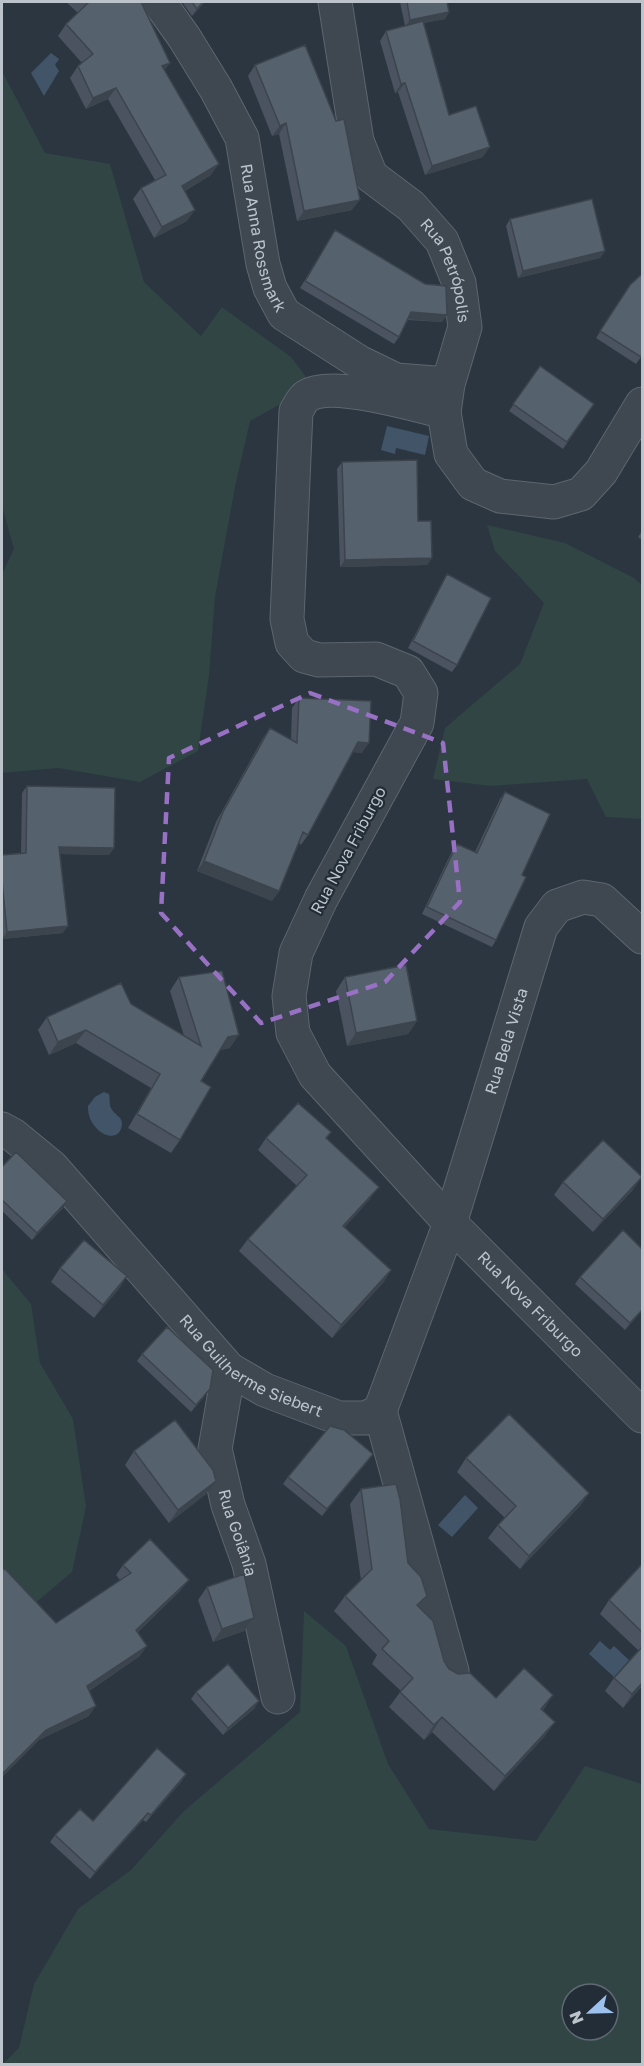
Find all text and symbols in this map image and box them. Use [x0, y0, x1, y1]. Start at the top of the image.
street label: Rua Anna Rossmark [236, 162, 291, 316]
street label: Rua Petrópolis [416, 214, 474, 324]
street label: Rua Nova Friburgo [306, 783, 390, 917]
street label: Rua Bela Vista [480, 985, 532, 1097]
street label: Rua Nova Friburgo [474, 1247, 588, 1361]
street label: Rua Guilherme Siebert [175, 1310, 326, 1421]
street label: Rua Goiânia [215, 1487, 261, 1578]
north arrow [560, 1982, 620, 2042]
text: N [565, 2008, 588, 2027]

